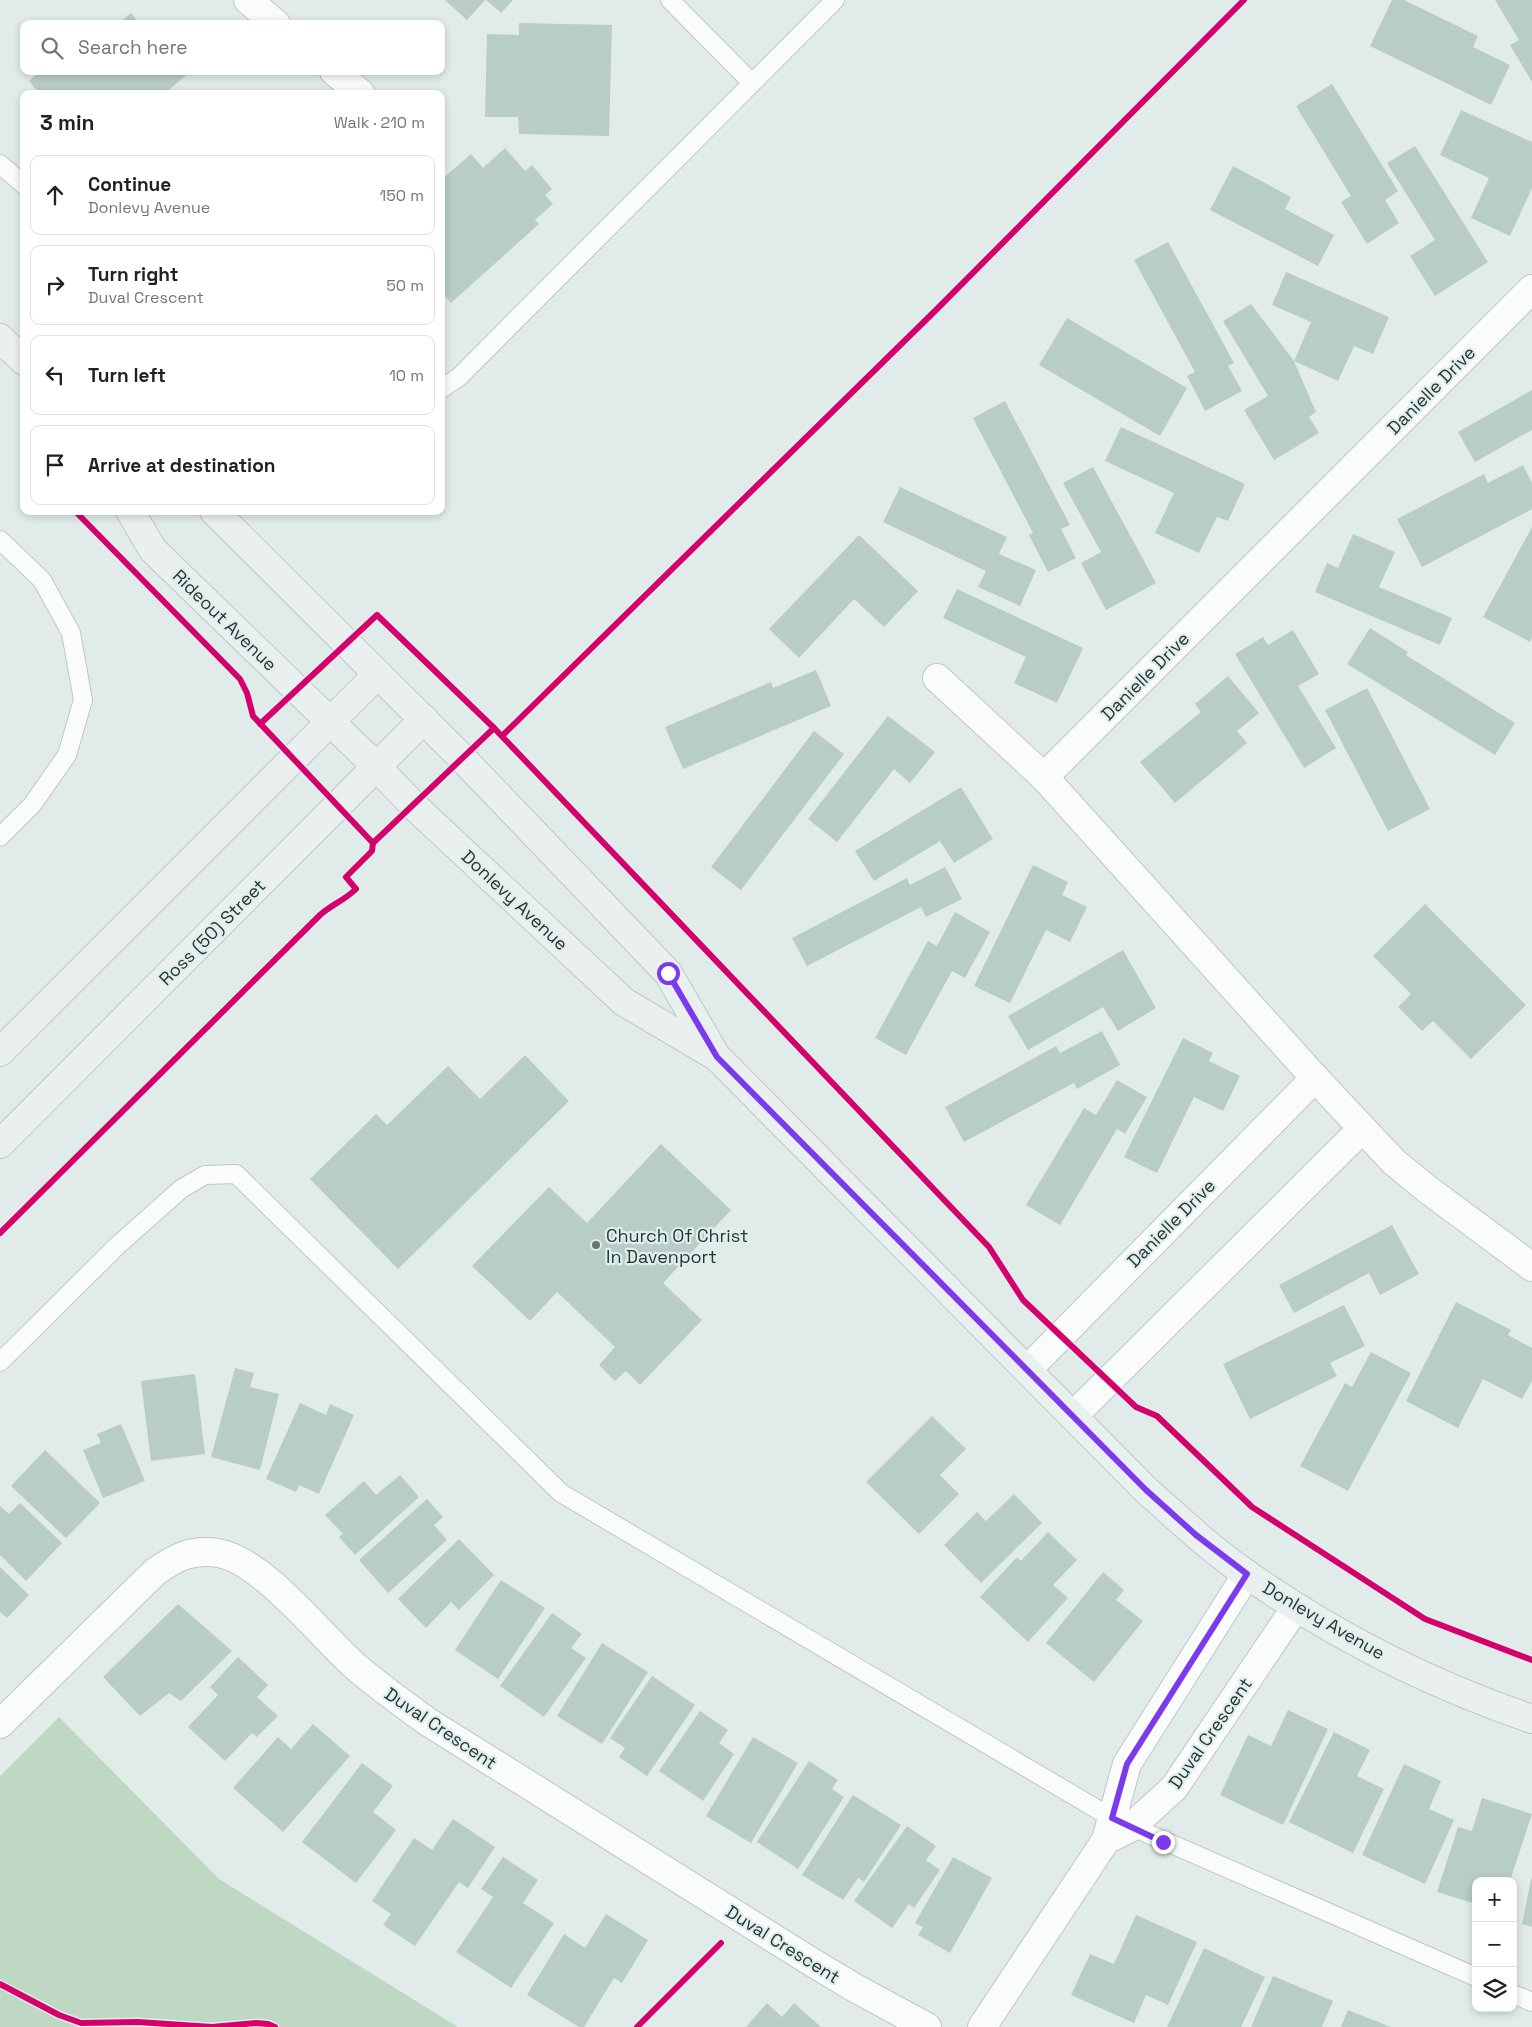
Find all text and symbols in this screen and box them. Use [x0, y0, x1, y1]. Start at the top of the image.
search box [20, 20, 445, 75]
icon: search [38, 34, 66, 62]
text: Search here [78, 35, 188, 60]
text: 3 min [40, 109, 95, 136]
text: Walk · 210 m [334, 112, 425, 133]
text: Continue [88, 172, 171, 197]
icon: ahead [41, 181, 69, 209]
text: 150 m [380, 185, 424, 206]
text: Donlevy Avenue [88, 197, 210, 218]
text: Turn right [88, 262, 178, 287]
icon: right [41, 271, 69, 299]
text: 50 m [386, 275, 424, 296]
text: Duval Crescent [88, 287, 204, 308]
street label: Danielle Drive [1382, 341, 1480, 439]
icon: left [41, 361, 69, 389]
text: Turn left [88, 363, 166, 388]
text: 10 m [389, 365, 424, 386]
icon: arrive [41, 451, 69, 479]
text: Arrive at destination [88, 453, 276, 478]
street label: Rideout Avenue [168, 564, 282, 676]
street label: Danielle Drive [1096, 627, 1194, 725]
street label: Donlevy Avenue [457, 845, 573, 955]
street label: Ross (50) Street [154, 874, 270, 990]
route start [657, 962, 680, 985]
street label: Danielle Drive [1122, 1174, 1220, 1272]
place label: Church Of Christ In Davenport [606, 1224, 748, 1268]
marker: Church Of Christ In Davenport [590, 1239, 602, 1251]
street label: Donlevy Avenue [1259, 1576, 1389, 1664]
street label: Duval Crescent [1163, 1673, 1257, 1793]
street label: Duval Crescent [381, 1682, 501, 1774]
route end [1152, 1831, 1175, 1854]
map controls [1472, 1877, 1517, 2012]
button: + [1472, 1877, 1517, 1922]
street label: Duval Crescent [722, 1900, 844, 1988]
button: − [1472, 1922, 1517, 1967]
button: layers [1472, 1967, 1517, 2012]

